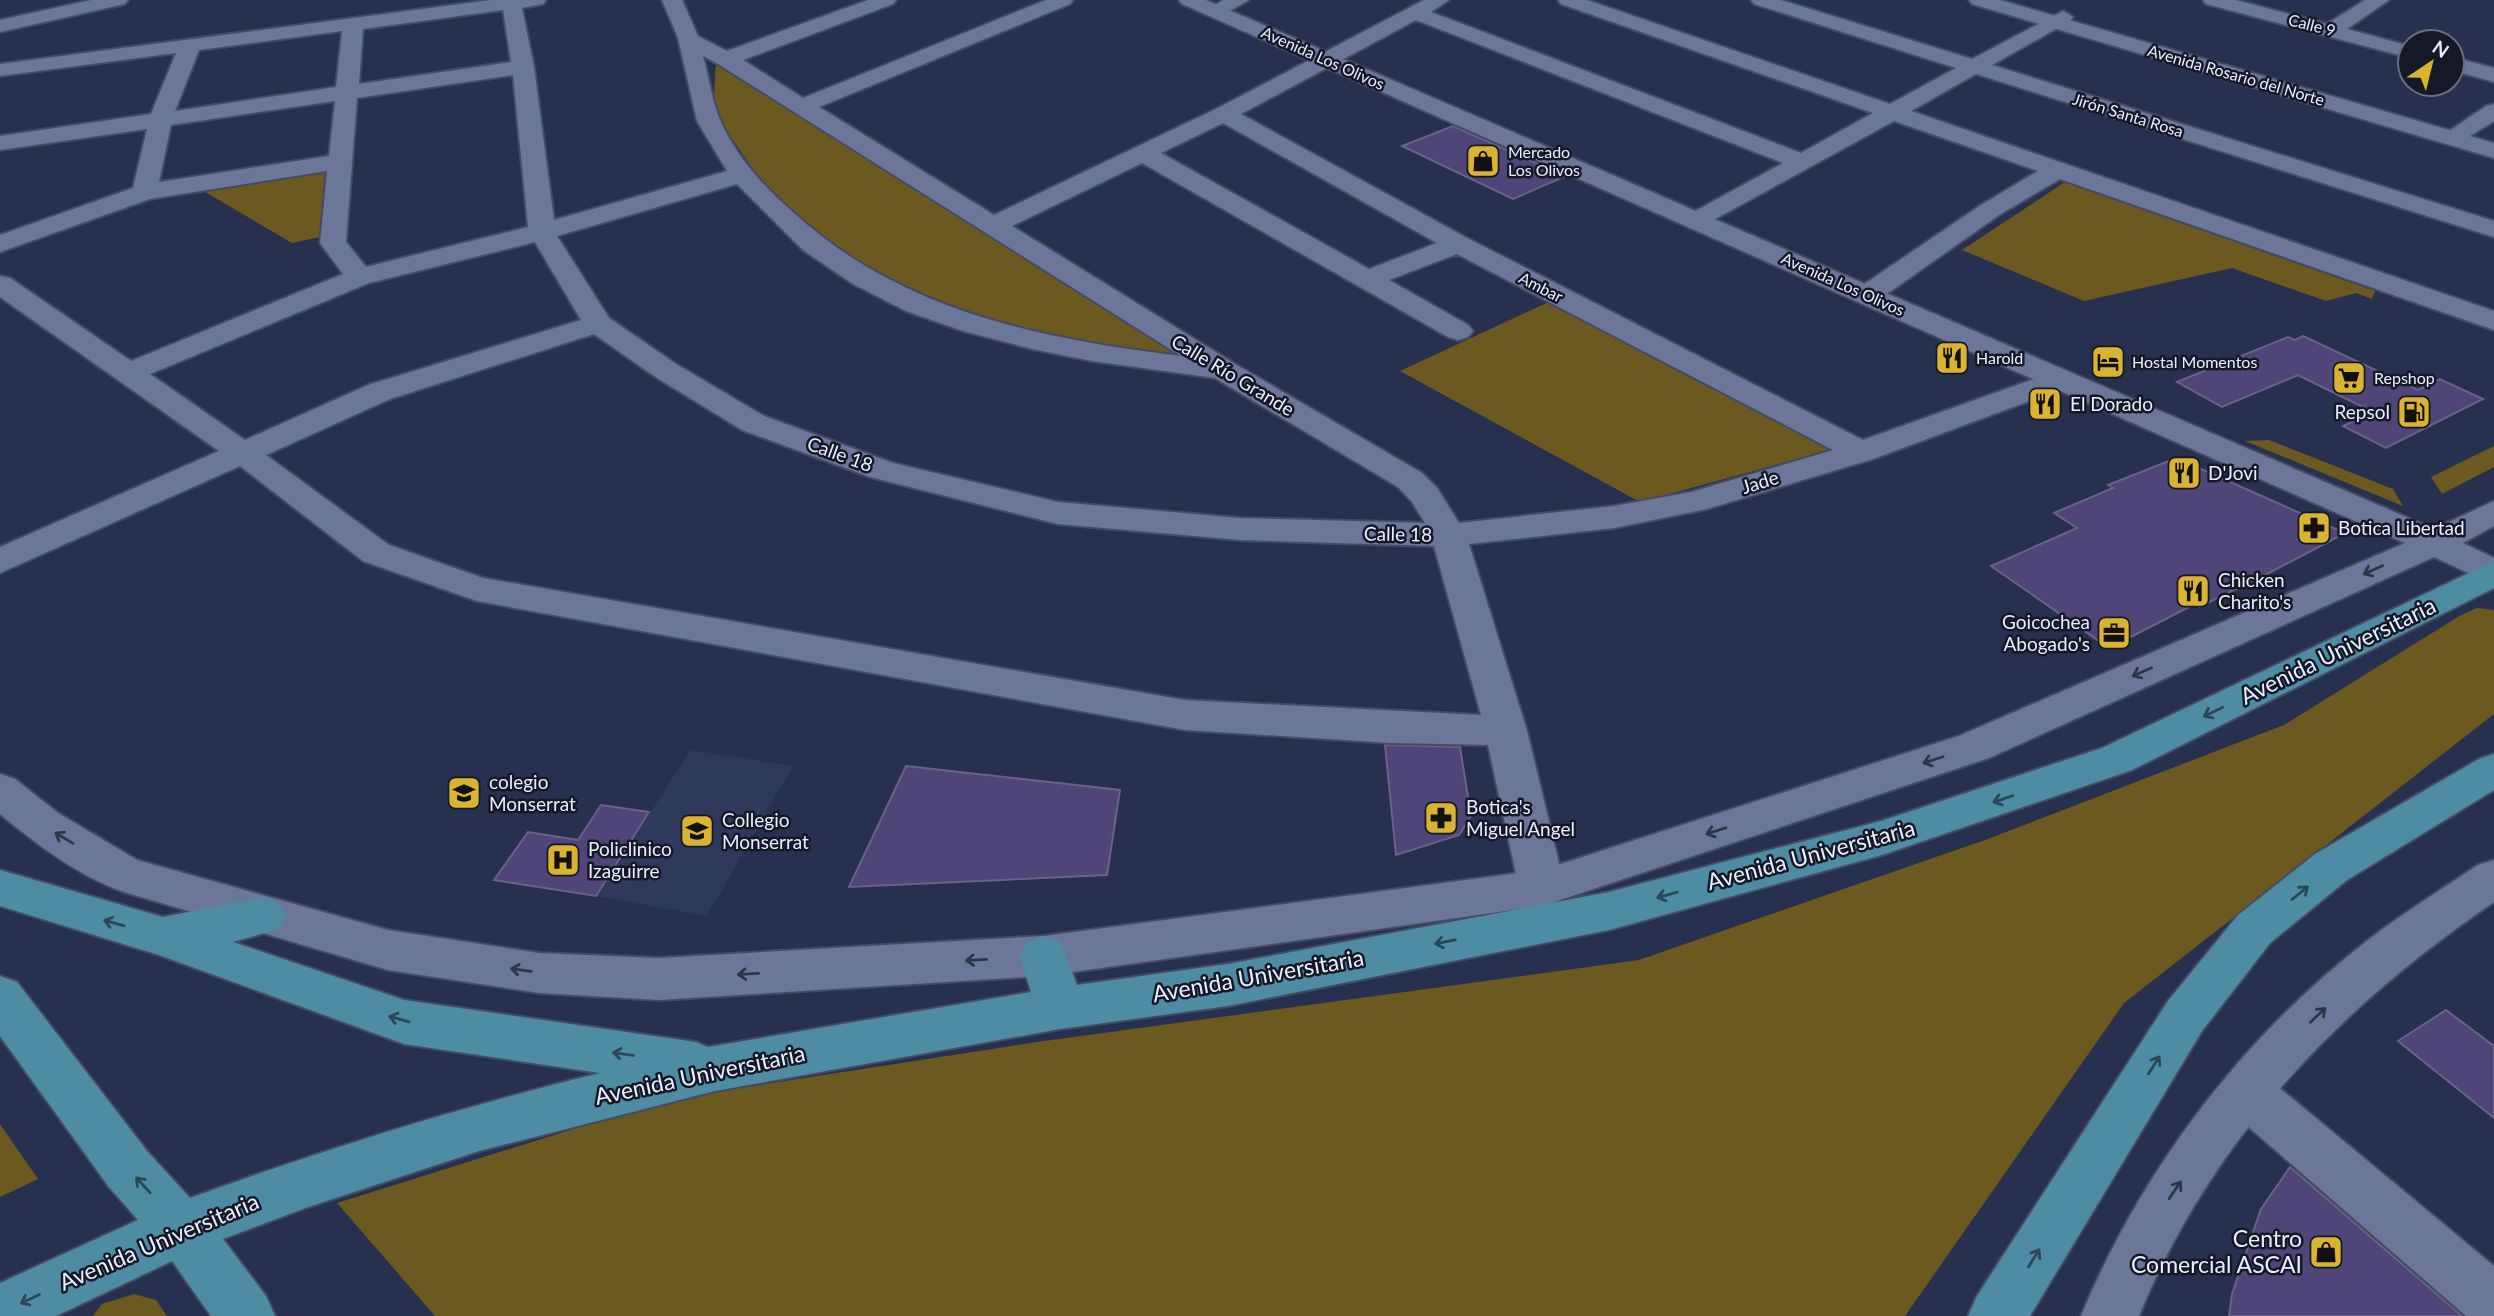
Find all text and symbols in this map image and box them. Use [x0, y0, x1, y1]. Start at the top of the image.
street label: Calle 9 [2287, 9, 2338, 40]
street label: Avenida Los Olivos [1259, 22, 1388, 93]
north arrow [2396, 28, 2466, 98]
text: N [2428, 35, 2454, 62]
street label: Avenida Rosario del Norte [2146, 40, 2327, 109]
street label: Jirón Santa Rosa [2071, 89, 2186, 140]
shop icon: Mercado Los Olivos [1464, 142, 1502, 180]
place label: Mercado Los Olivos [1508, 142, 1580, 179]
street label: Avenida Los Olivos [1779, 248, 1908, 319]
street label: Ambar [1516, 267, 1566, 306]
street label: Calle Río Grande [1168, 329, 1299, 420]
restaurant icon: Harold [1933, 339, 1971, 377]
hotel icon: Hostal Momentos [2089, 343, 2127, 381]
place label: Harold [1976, 348, 2023, 367]
place label: Hostal Momentos [2132, 352, 2257, 371]
supermarket icon: Repshop [2330, 359, 2368, 397]
place label: Repshop [2374, 368, 2435, 387]
restaurant icon: El Dorado [2026, 385, 2064, 423]
place label: El Dorado [2070, 392, 2153, 415]
fuel station icon: Repsol [2395, 393, 2433, 431]
place label: Repsol [2335, 400, 2390, 423]
street label: Calle 18 [804, 431, 876, 476]
restaurant icon: D'Jovi [2165, 454, 2203, 492]
place label: D'Jovi [2208, 461, 2258, 484]
street label: Jade [1738, 465, 1781, 498]
pharmacy icon: Botica Libertad [2295, 509, 2333, 547]
place label: Botica Libertad [2338, 516, 2465, 539]
street label: Calle 18 [1364, 521, 1432, 546]
one-way arrow [2362, 564, 2384, 577]
place label: Chicken Charito's [2218, 568, 2291, 613]
restaurant icon: Chicken Charito's [2174, 572, 2212, 610]
street label: Avenida Universitaria [2235, 591, 2440, 710]
place label: Goicochea Abogado's [2002, 610, 2090, 655]
office icon: Goicochea Abogado's [2095, 614, 2133, 652]
one-way arrow [2132, 666, 2153, 679]
one-way arrow [2203, 706, 2224, 719]
one-way arrow [1922, 755, 1944, 768]
place label: colegio Monserrat [489, 770, 576, 815]
school or university icon: colegio Monserrat [445, 774, 483, 812]
one-way arrow [1993, 794, 2015, 806]
place label: Botica's Miguel Angel [1466, 795, 1575, 840]
pharmacy icon: Botica's Miguel Angel [1422, 799, 1460, 837]
place label: Collegio Monserrat [722, 808, 809, 853]
school or university icon: Collegio Monserrat [678, 812, 716, 850]
street label: Avenida Universitaria [1704, 813, 1918, 895]
one-way arrow [1706, 826, 1728, 838]
one-way arrow [54, 831, 74, 845]
place label: Policlinico Izaguirre [588, 837, 672, 882]
hospital icon: Policlinico Izaguirre [544, 841, 582, 879]
one-way arrow [2290, 885, 2308, 900]
one-way arrow [1656, 889, 1678, 902]
one-way arrow [103, 915, 125, 928]
one-way arrow [1434, 936, 1457, 949]
street label: Avenida Universitaria [1150, 943, 1366, 1007]
one-way arrow [964, 954, 987, 967]
one-way arrow [511, 963, 533, 976]
one-way arrow [737, 967, 760, 980]
one-way arrow [2309, 1006, 2326, 1023]
one-way arrow [388, 1012, 410, 1025]
street label: Avenida Universitaria [592, 1038, 808, 1110]
one-way arrow [612, 1047, 635, 1060]
one-way arrow [2148, 1056, 2162, 1076]
one-way arrow [135, 1177, 152, 1194]
one-way arrow [2168, 1181, 2182, 1200]
street label: Avenida Universitaria [55, 1186, 263, 1296]
place label: Centro Comercial ASCAI [2131, 1224, 2302, 1278]
shop icon: Centro Comercial ASCAI [2307, 1233, 2345, 1271]
one-way arrow [2027, 1249, 2041, 1269]
one-way arrow [20, 1293, 41, 1306]

